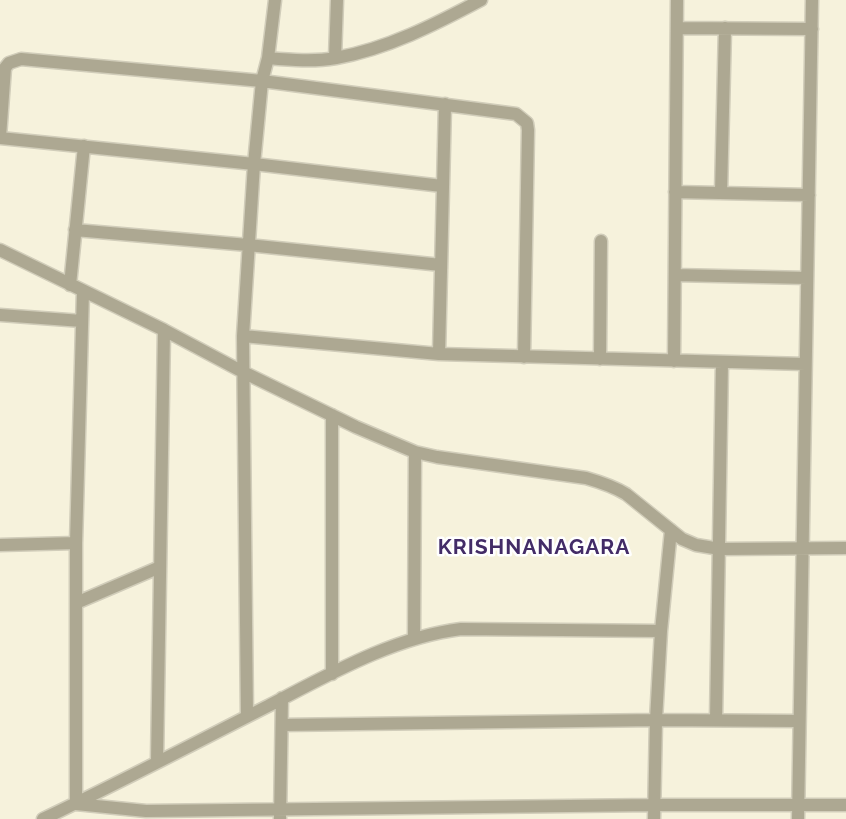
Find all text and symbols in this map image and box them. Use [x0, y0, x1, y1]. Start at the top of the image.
district label: KRISHNANAGARA [436, 535, 632, 561]

